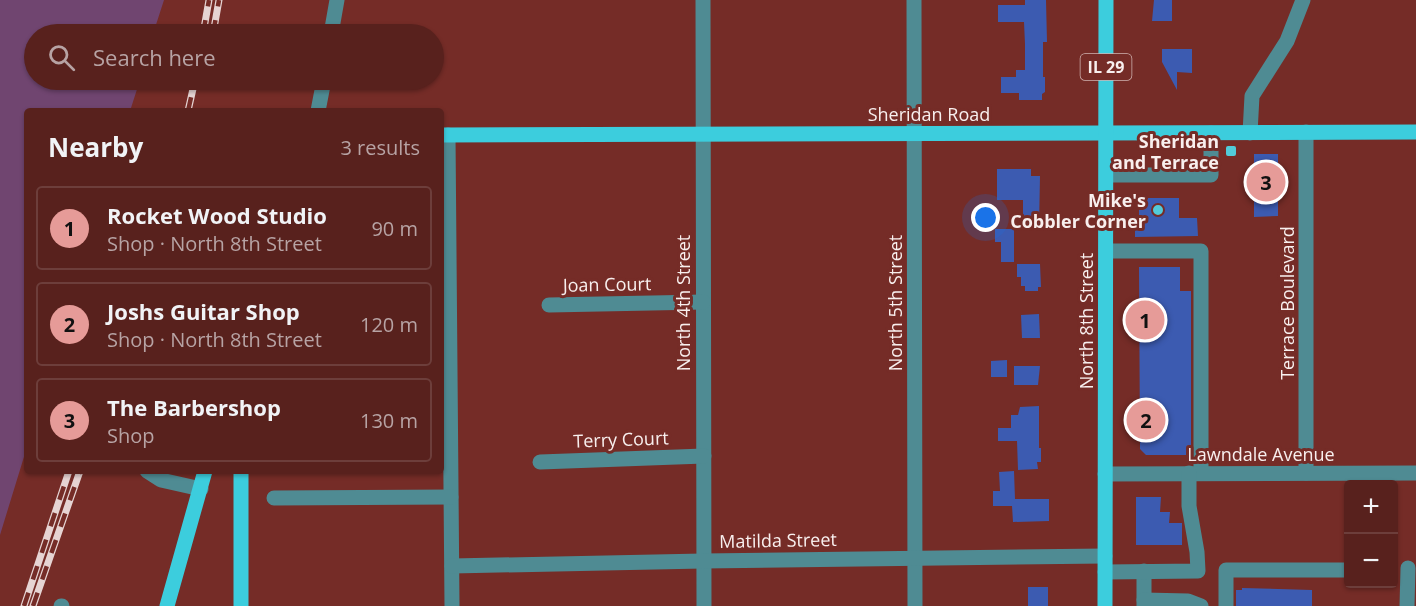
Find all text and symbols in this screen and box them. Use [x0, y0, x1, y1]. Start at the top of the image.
search box [24, 24, 444, 90]
icon: search [45, 41, 78, 74]
text: Search here [93, 42, 216, 72]
road number: IL 29 [1080, 54, 1132, 80]
street label: Sheridan Road [868, 102, 990, 126]
text: Nearby [48, 129, 143, 165]
place label: Sheridan and Terrace [1112, 129, 1219, 174]
text: 3 results [340, 134, 420, 161]
marker: Sheridan and Terrace [1224, 144, 1238, 158]
pin: 3 [1246, 160, 1286, 204]
place label: Mike's Cobbler Corner [1010, 188, 1146, 233]
text: Rocket Wood Studio [107, 200, 327, 230]
your location [971, 203, 1000, 232]
marker: Mike's Cobbler Corner [1151, 203, 1165, 217]
text: 1 [64, 215, 75, 242]
text: 90 m [371, 215, 418, 242]
street label: Terrace Boulevard [1275, 226, 1299, 380]
text: Shop · North 8th Street [107, 230, 322, 257]
street label: North 4th Street [671, 235, 695, 371]
street label: North 5th Street [883, 235, 907, 371]
street label: North 8th Street [1074, 253, 1098, 389]
street label: Joan Court [561, 271, 651, 297]
text: Joshs Guitar Shop [107, 296, 300, 326]
pin: 1 [1126, 298, 1164, 342]
text: 2 [64, 311, 75, 338]
text: 120 m [360, 311, 418, 338]
text: Shop · North 8th Street [107, 326, 322, 353]
text: The Barbershop [107, 392, 281, 422]
pin: 2 [1126, 398, 1166, 442]
text: 3 [64, 407, 75, 434]
text: 130 m [360, 407, 418, 434]
text: Shop [107, 422, 155, 449]
street label: Terry Court [573, 425, 669, 453]
street label: Lawndale Avenue [1187, 442, 1335, 466]
map controls [1344, 480, 1398, 588]
button: + [1344, 480, 1398, 534]
street label: Matilda Street [719, 527, 837, 553]
button: − [1344, 534, 1398, 588]

